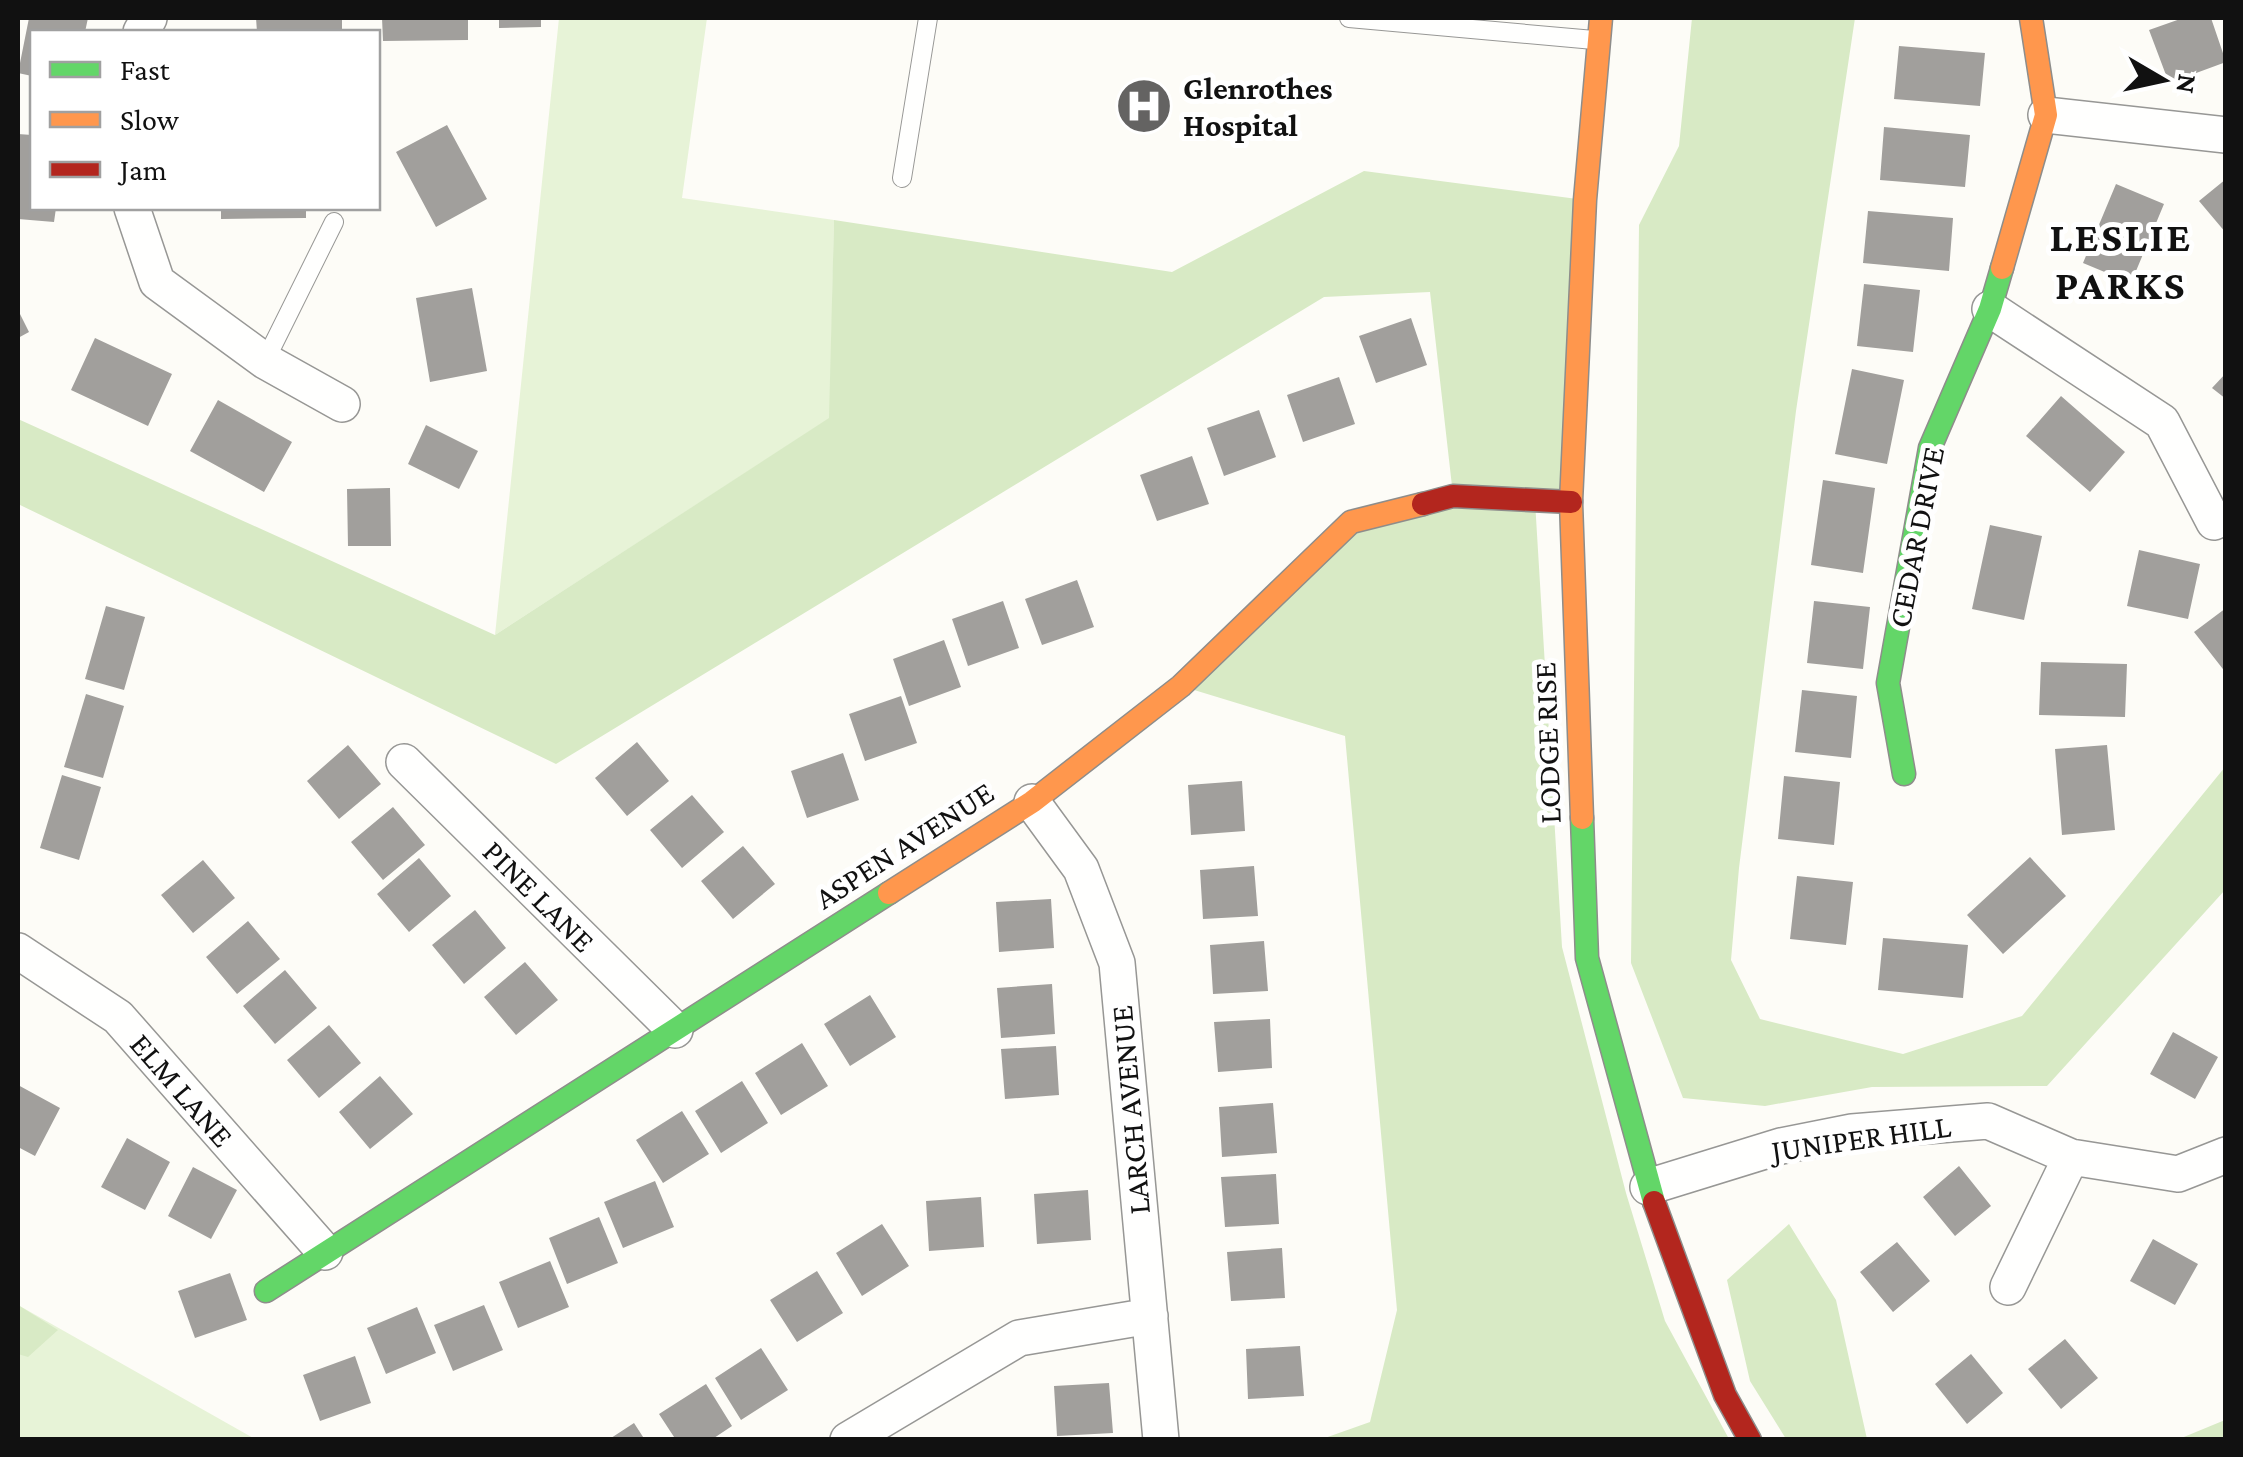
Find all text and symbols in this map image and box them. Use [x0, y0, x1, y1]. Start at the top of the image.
legend [30, 30, 380, 210]
north arrow [2113, 30, 2213, 130]
text: Fast [120, 53, 171, 86]
place label: Glenrothes Hospital [1183, 70, 1333, 143]
text: N [2170, 72, 2204, 96]
hospital icon: Glenrothes Hospital [1114, 76, 1174, 136]
text: Slow [120, 103, 180, 136]
text: Jam [117, 153, 167, 186]
district label: LESLIE PARKS [2049, 213, 2193, 308]
street label: CEDAR DRIVE [1881, 443, 1951, 631]
street label: LODGE RISE [1526, 661, 1568, 825]
street label: ASPEN AVENUE [808, 774, 1000, 916]
street label: PINE LANE [476, 833, 602, 959]
street label: LARCH AVENUE [1103, 1004, 1157, 1216]
street label: ELM LANE [123, 1026, 241, 1154]
street label: JUNIPER HILL [1766, 1108, 1953, 1169]

